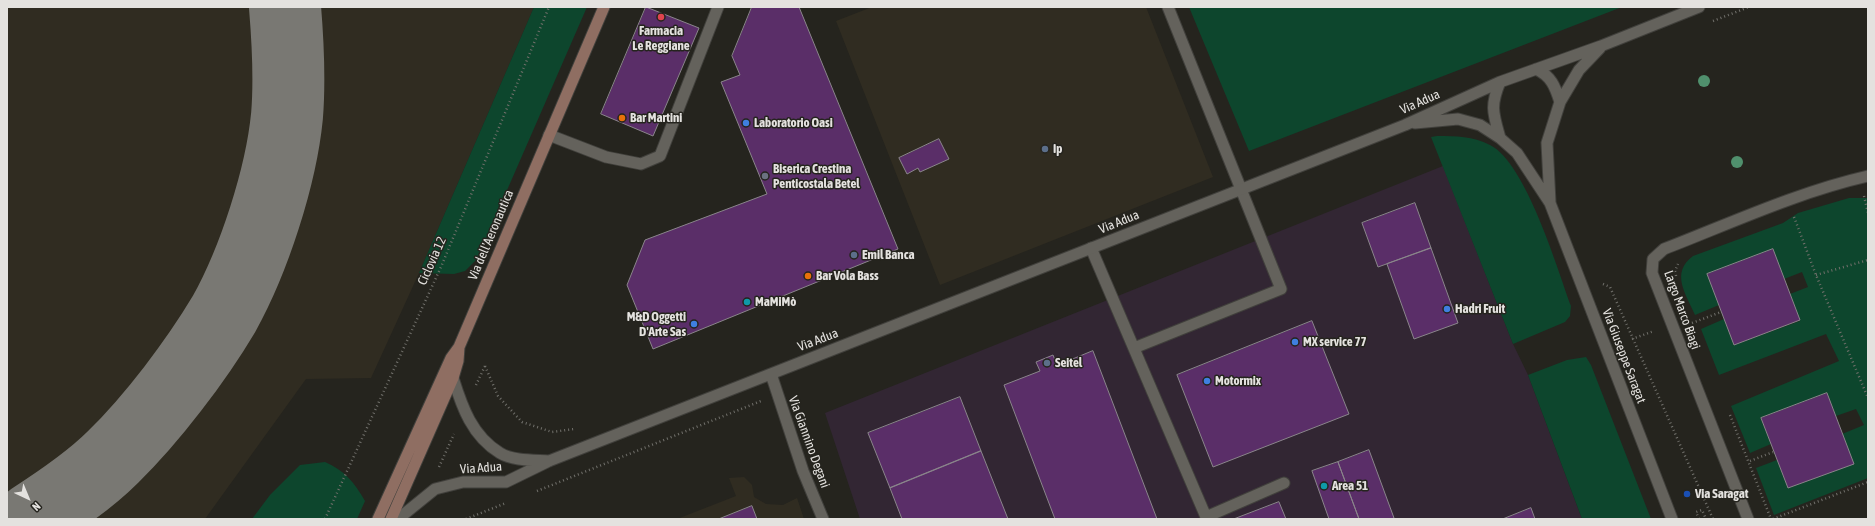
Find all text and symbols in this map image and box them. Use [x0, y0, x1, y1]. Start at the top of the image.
marker: Farmacia Le Reggiane [656, 12, 666, 22]
place label: Farmacia Le Reggiane [632, 23, 690, 54]
street label: Via Adua [1398, 86, 1442, 118]
place label: Bar Martini [630, 110, 682, 126]
marker: Bar Martini [617, 113, 627, 123]
place label: Laboratorio Oasi [754, 115, 833, 131]
marker: Laboratorio Oasi [741, 118, 751, 128]
place label: Ip [1053, 141, 1062, 157]
marker: Ip [1040, 144, 1050, 154]
place label: Biserica Crestina Penticostala Betel [773, 161, 860, 192]
marker: Biserica Crestina Penticostala Betel [760, 171, 770, 181]
street label: Via dell'Aeronautica [465, 187, 517, 283]
street label: Via Adua [1097, 207, 1141, 237]
street label: Ciclovia 12 [414, 234, 450, 288]
place label: Emil Banca [862, 247, 914, 263]
marker: Emil Banca [849, 250, 859, 260]
place label: Bar Vola Bass [816, 268, 879, 284]
street label: Largo Marco Biagi [1661, 268, 1703, 352]
marker: Bar Vola Bass [803, 271, 813, 281]
place label: MaMiMò [755, 294, 796, 310]
marker: MaMiMò [742, 297, 752, 307]
place label: Hadri Fruit [1455, 301, 1505, 317]
marker: Hadri Fruit [1442, 304, 1452, 314]
street label: Via Giuseppe Saragat [1599, 306, 1649, 406]
place label: M&D Oggetti D'Arte Sas [627, 309, 686, 340]
marker: M&D Oggetti D'Arte Sas [689, 319, 699, 329]
street label: Via Adua [796, 325, 840, 355]
place label: MX service 77 [1303, 334, 1367, 350]
marker: MX service 77 [1290, 337, 1300, 347]
place label: Seitel [1055, 355, 1082, 371]
marker: Seitel [1042, 358, 1052, 368]
place label: Motormix [1215, 373, 1261, 389]
marker: Motormix [1202, 376, 1212, 386]
street label: Via Giannino Degani [785, 394, 833, 490]
street label: Via Adua [459, 459, 503, 477]
north arrow [8, 478, 48, 518]
place label: Area 51 [1332, 478, 1368, 494]
marker: Area 51 [1319, 481, 1329, 491]
place label: Via Saragat [1695, 486, 1748, 502]
marker: Via Saragat [1682, 489, 1692, 499]
text: N [30, 500, 43, 513]

